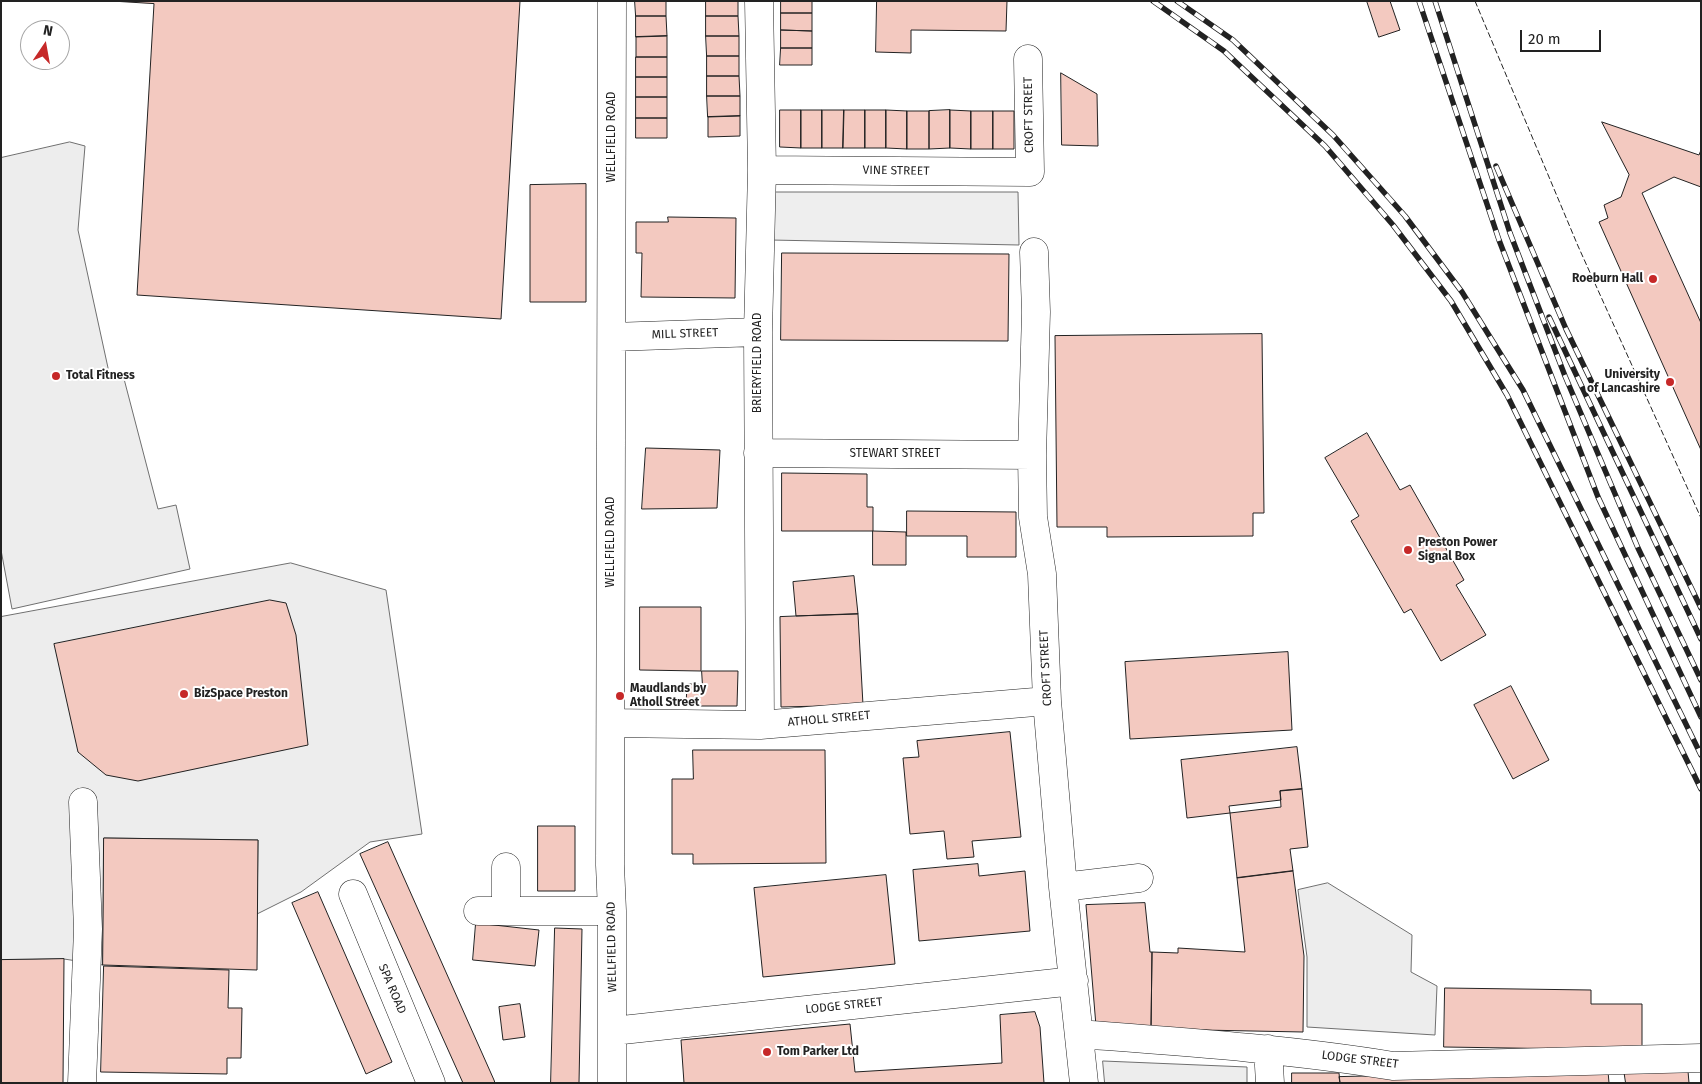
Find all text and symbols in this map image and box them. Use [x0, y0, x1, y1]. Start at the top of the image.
north arrow [20, 20, 70, 70]
scale bar [1522, 20, 1603, 52]
text: N [42, 22, 54, 40]
text: 20 m [1528, 30, 1561, 48]
street label: CROFT STREET [1021, 77, 1037, 153]
street label: WELLFIELD ROAD [605, 92, 619, 182]
street label: VINE STREET [862, 163, 930, 179]
place label: Roeburn Hall [1572, 272, 1643, 286]
marker: Roeburn Hall [1647, 273, 1659, 285]
street label: BRIERYFIELD ROAD [751, 313, 765, 413]
street label: MILL STREET [651, 326, 719, 342]
place label: University of Lancashire [1587, 368, 1660, 396]
place label: Total Fitness [66, 369, 135, 383]
marker: Total Fitness [50, 370, 62, 382]
marker: University of Lancashire [1664, 376, 1676, 388]
street label: STEWART STREET [850, 447, 940, 461]
street label: WELLFIELD ROAD [604, 497, 618, 587]
place label: Preston Power Signal Box [1418, 536, 1497, 564]
marker: Preston Power Signal Box [1402, 544, 1414, 556]
street label: CROFT STREET [1037, 630, 1055, 706]
place label: Maudlands by Atholl Street [630, 682, 706, 710]
place label: BizSpace Preston [194, 687, 288, 701]
marker: BizSpace Preston [178, 688, 190, 700]
marker: Maudlands by Atholl Street [614, 690, 626, 702]
street label: ATHOLL STREET [787, 708, 871, 730]
street label: WELLFIELD ROAD [604, 901, 620, 993]
street label: SPA ROAD [375, 962, 409, 1016]
street label: LODGE STREET [805, 995, 883, 1017]
place label: Tom Parker Ltd [777, 1045, 859, 1059]
marker: Tom Parker Ltd [761, 1046, 773, 1058]
street label: LODGE STREET [1321, 1048, 1399, 1072]

